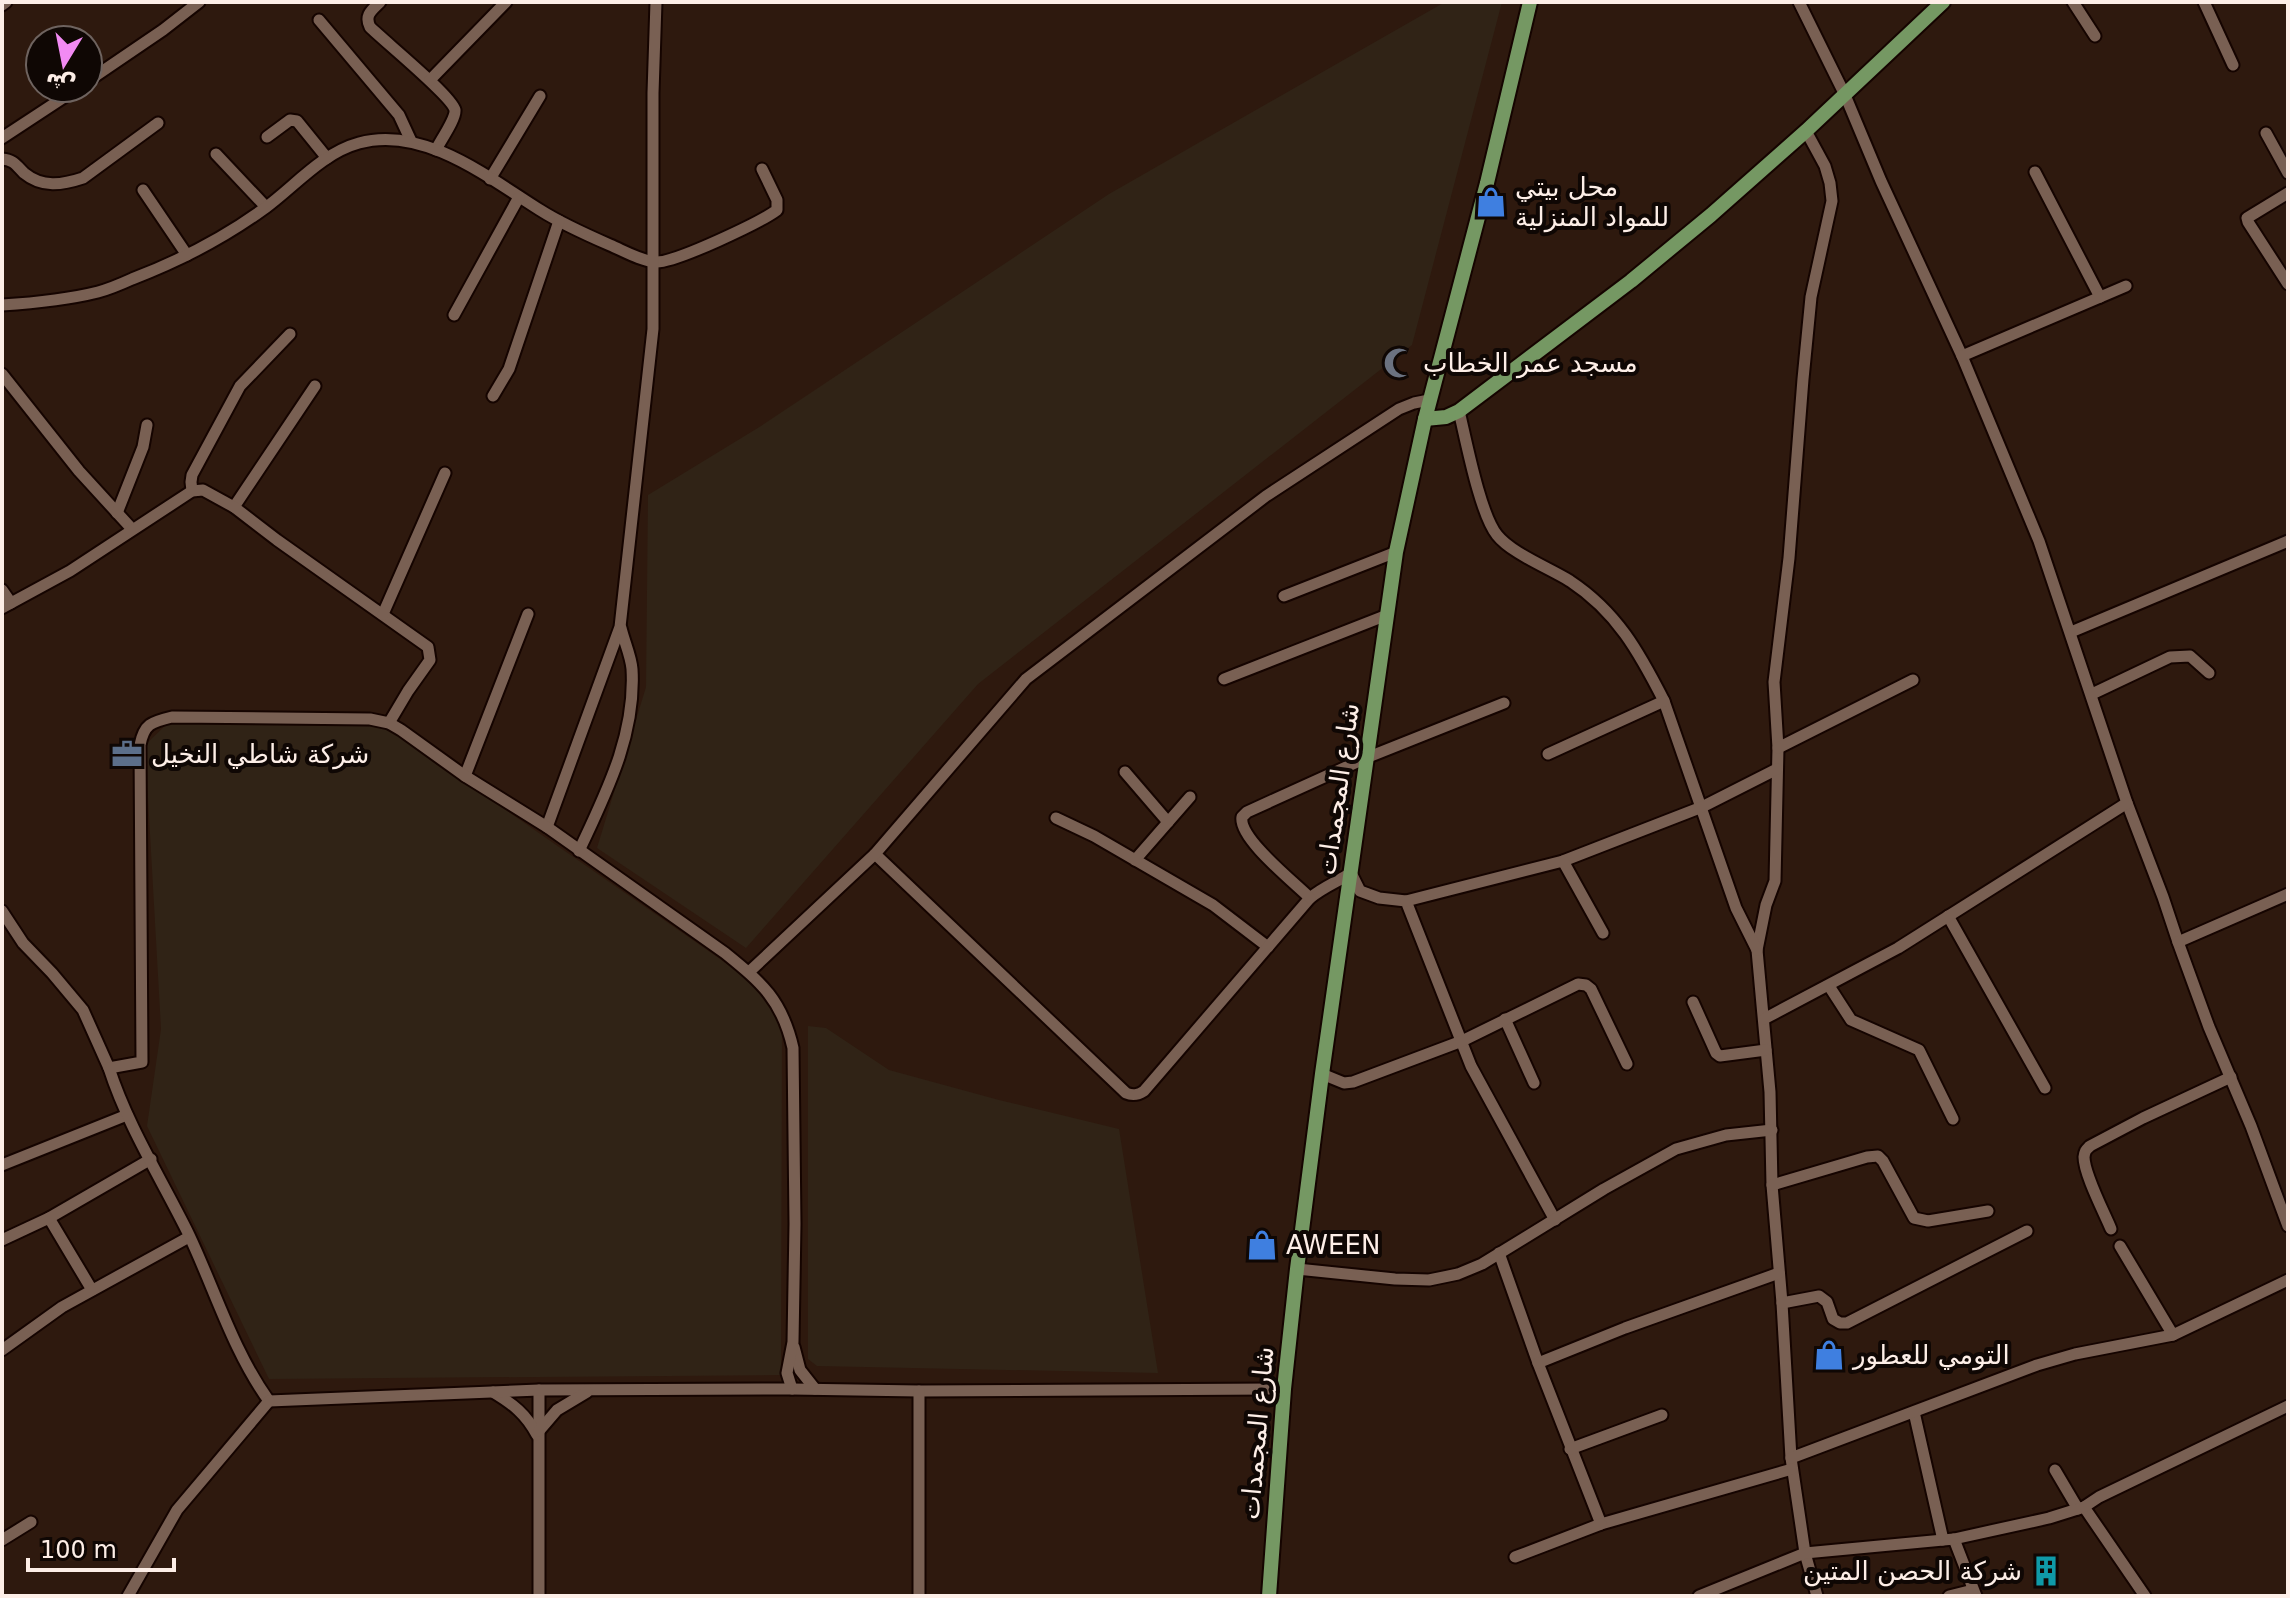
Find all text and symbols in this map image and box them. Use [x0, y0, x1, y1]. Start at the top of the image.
north arrow [24, 24, 104, 104]
text: ش [43, 68, 78, 98]
place label: محل بيتي للمواد المنزلية [1515, 172, 1669, 233]
shop icon: محل بيتي للمواد المنزلية [1474, 185, 1508, 219]
mosque icon: مسجد عمر الخطاب [1382, 346, 1416, 380]
place label: مسجد عمر الخطاب [1423, 348, 1638, 379]
street label: شارع المجمدات [1311, 701, 1365, 877]
office icon: شركة شاطي النخيل [110, 737, 144, 771]
place label: شركة شاطي النخيل [151, 739, 369, 770]
shop icon: AWEEN [1245, 1228, 1279, 1262]
place label: AWEEN [1286, 1230, 1380, 1260]
shop icon: التومي للعطور [1812, 1338, 1846, 1372]
place label: التومي للعطور [1851, 1340, 2010, 1371]
street label: شارع المجمدات [1235, 1345, 1279, 1521]
scale bar [28, 1522, 174, 1572]
text: 100 m [40, 1536, 117, 1564]
building icon: شركة الحصن المتين [2029, 1554, 2063, 1588]
place label: شركة الحصن المتين [1803, 1556, 2022, 1587]

